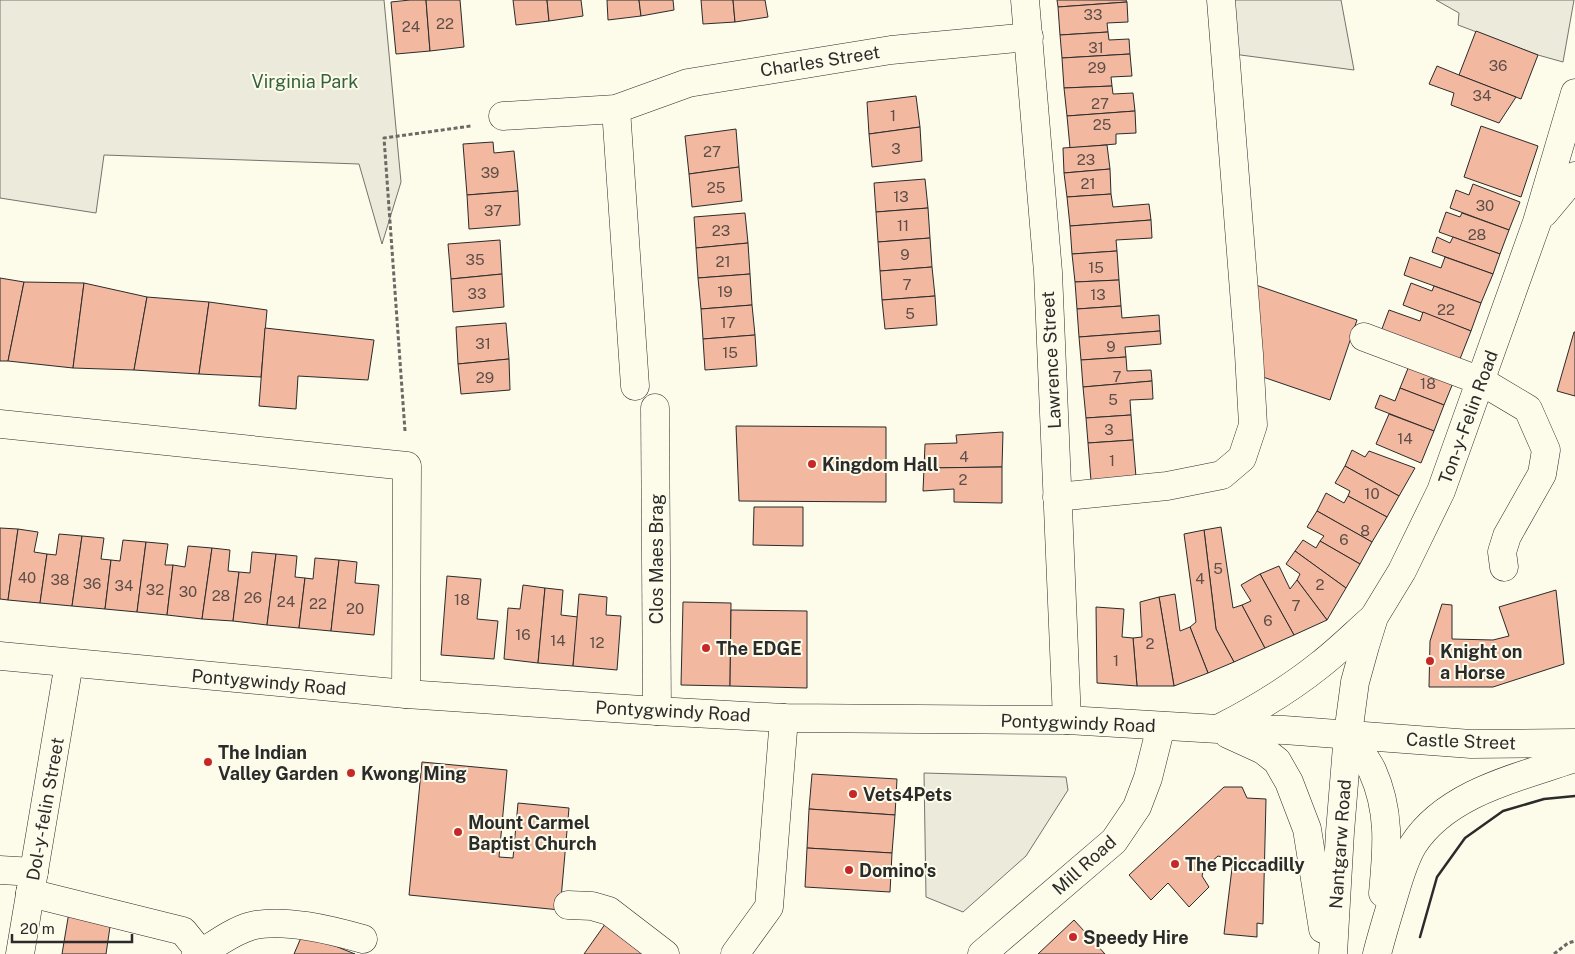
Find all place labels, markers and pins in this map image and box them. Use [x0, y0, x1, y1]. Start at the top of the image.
place label: Kingdom Hall [822, 454, 939, 475]
marker: Kingdom Hall [806, 458, 818, 470]
place label: The EDGE [716, 638, 802, 659]
place label: Knight on a Horse [1440, 641, 1522, 683]
marker: The EDGE [700, 642, 712, 654]
marker: Knight on a Horse [1424, 655, 1436, 667]
place label: The Indian Valley Garden [218, 742, 338, 784]
marker: The Indian Valley Garden [202, 756, 214, 768]
place label: Kwong Ming [361, 763, 467, 784]
marker: Kwong Ming [345, 767, 357, 779]
place label: Vets4Pets [863, 784, 952, 805]
marker: Vets4Pets [847, 788, 859, 800]
place label: Mount Carmel Baptist Church [468, 812, 597, 854]
marker: Mount Carmel Baptist Church [452, 826, 464, 838]
place label: The Piccadilly [1185, 854, 1305, 875]
marker: The Piccadilly [1169, 858, 1181, 870]
place label: Domino's [859, 860, 936, 881]
marker: Domino's [843, 864, 855, 876]
place label: Speedy Hire [1083, 927, 1189, 948]
marker: Speedy Hire [1067, 931, 1079, 943]

